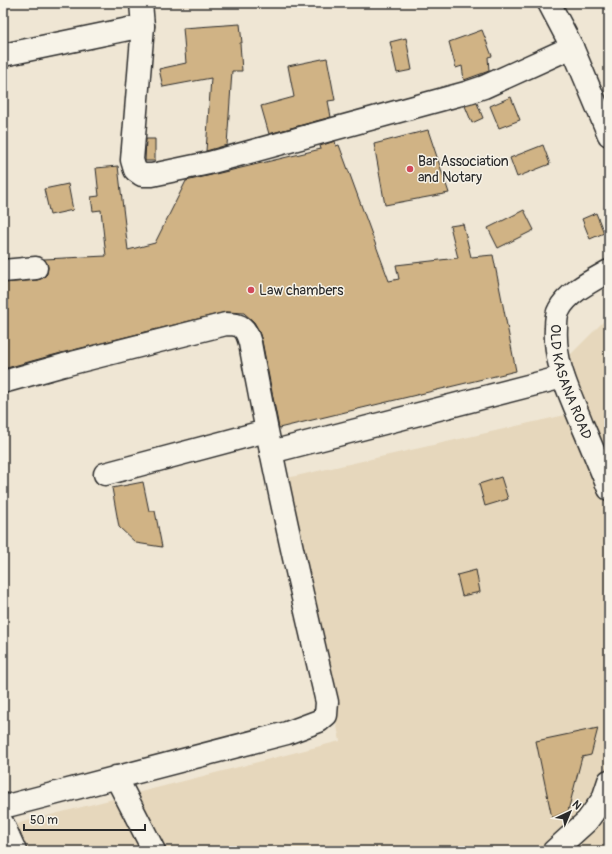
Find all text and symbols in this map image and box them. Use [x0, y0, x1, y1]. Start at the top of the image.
place label: Bar Association and Notary [418, 153, 509, 186]
marker: Bar Association and Notary [405, 164, 415, 174]
place label: Law chambers [259, 282, 344, 299]
marker: Law chambers [246, 285, 256, 295]
street label: OLD KASANA ROAD [547, 324, 596, 442]
north arrow [550, 792, 590, 832]
text: N [569, 798, 584, 813]
scale bar [24, 806, 145, 832]
text: 50 m [30, 813, 58, 828]

